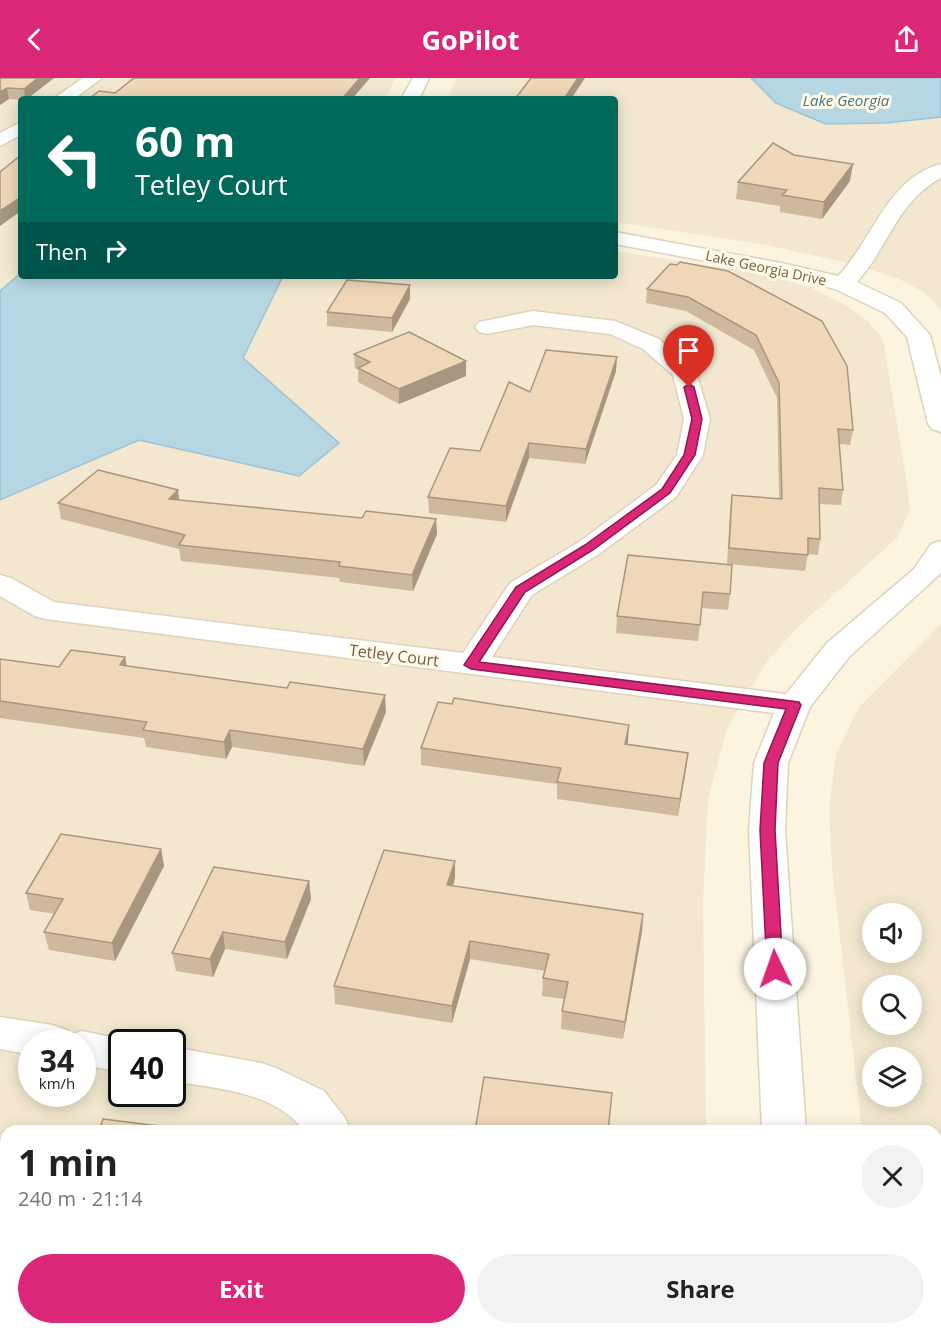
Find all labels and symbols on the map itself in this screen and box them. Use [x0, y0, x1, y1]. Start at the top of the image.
water label: Lake Georgia [803, 90, 890, 110]
street label: Lake Georgia Drive [704, 245, 828, 290]
pin [663, 325, 714, 387]
street label: Tetley Court [348, 639, 441, 671]
position arrow [743, 937, 807, 1001]
speed limit sign: 40 [108, 1029, 186, 1107]

